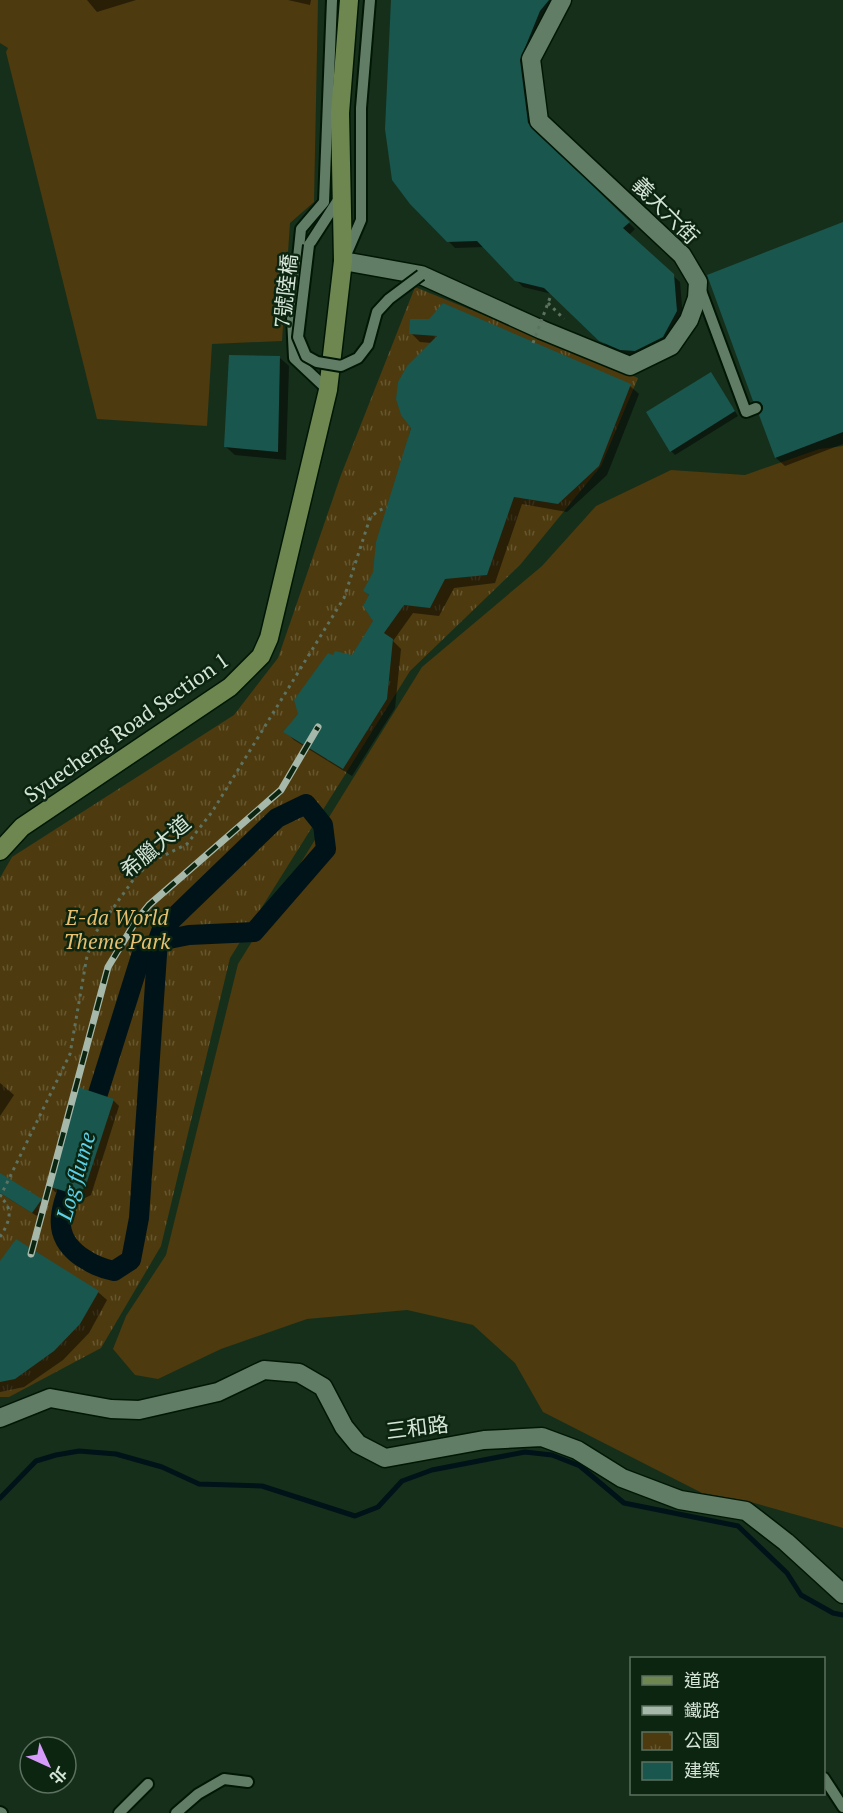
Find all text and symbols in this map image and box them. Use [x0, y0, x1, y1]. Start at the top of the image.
street label: 義大六街 [626, 170, 706, 250]
street label: 7號陸橋 [267, 253, 303, 329]
street label: Syuecheng Road Section 1 [18, 646, 234, 808]
street label: 希臘大道 [114, 808, 196, 884]
park label: E-da World Theme Park [64, 903, 171, 955]
water label: Log flume [48, 1128, 101, 1225]
street label: 三和路 [384, 1409, 450, 1445]
legend [630, 1657, 825, 1795]
text: 道路 [684, 1668, 720, 1692]
text: 鐵路 [684, 1698, 720, 1722]
text: 公園 [684, 1728, 720, 1752]
north arrow [18, 1735, 78, 1795]
text: 建築 [684, 1758, 720, 1782]
text: 北 [45, 1762, 72, 1789]

